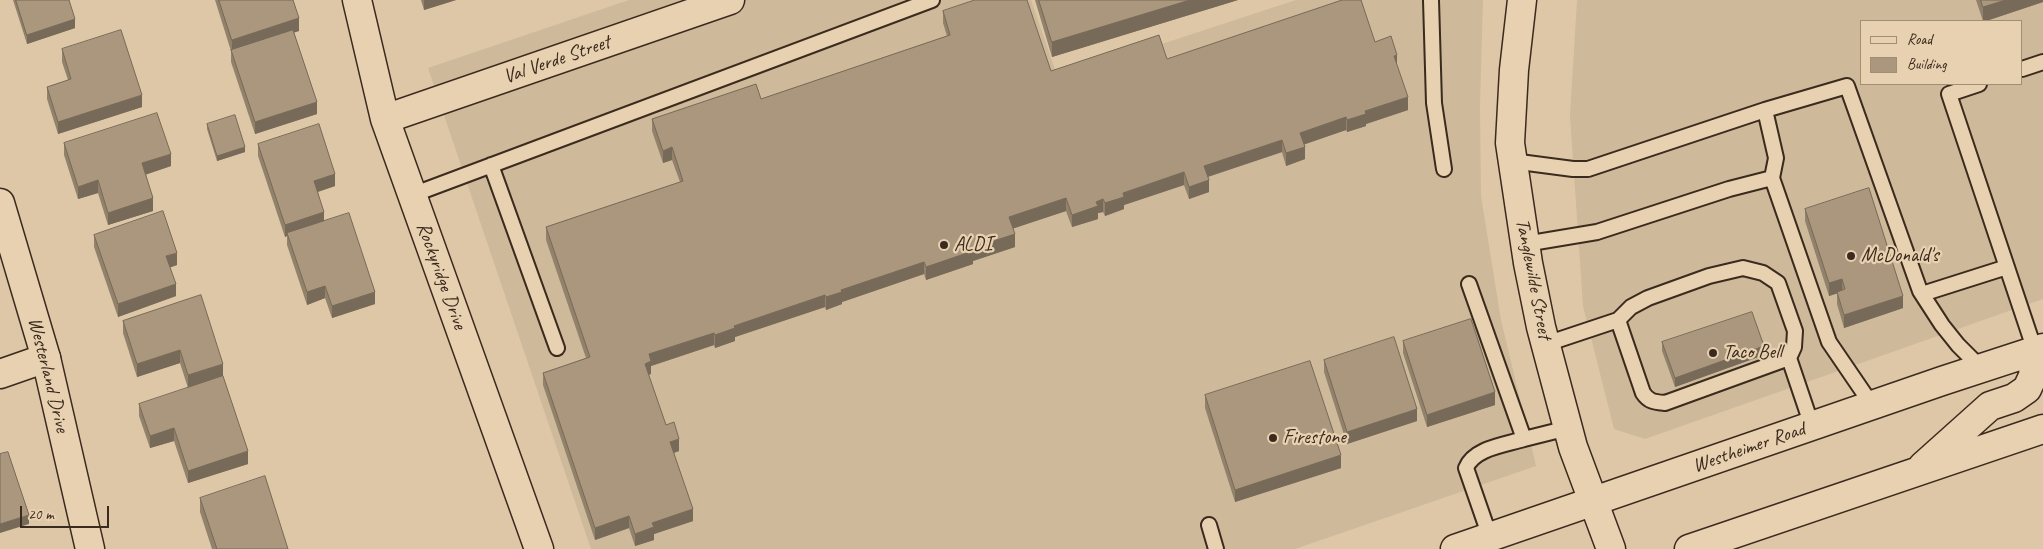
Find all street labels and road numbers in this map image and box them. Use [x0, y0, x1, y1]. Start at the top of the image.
street label: Val Verde Street [500, 31, 614, 89]
street label: Tanglewilde Street [1510, 217, 1556, 341]
street label: Rockyridge Drive [411, 219, 471, 333]
street label: Westerland Drive [22, 315, 74, 435]
street label: Westheimer Road [1690, 418, 1808, 478]

